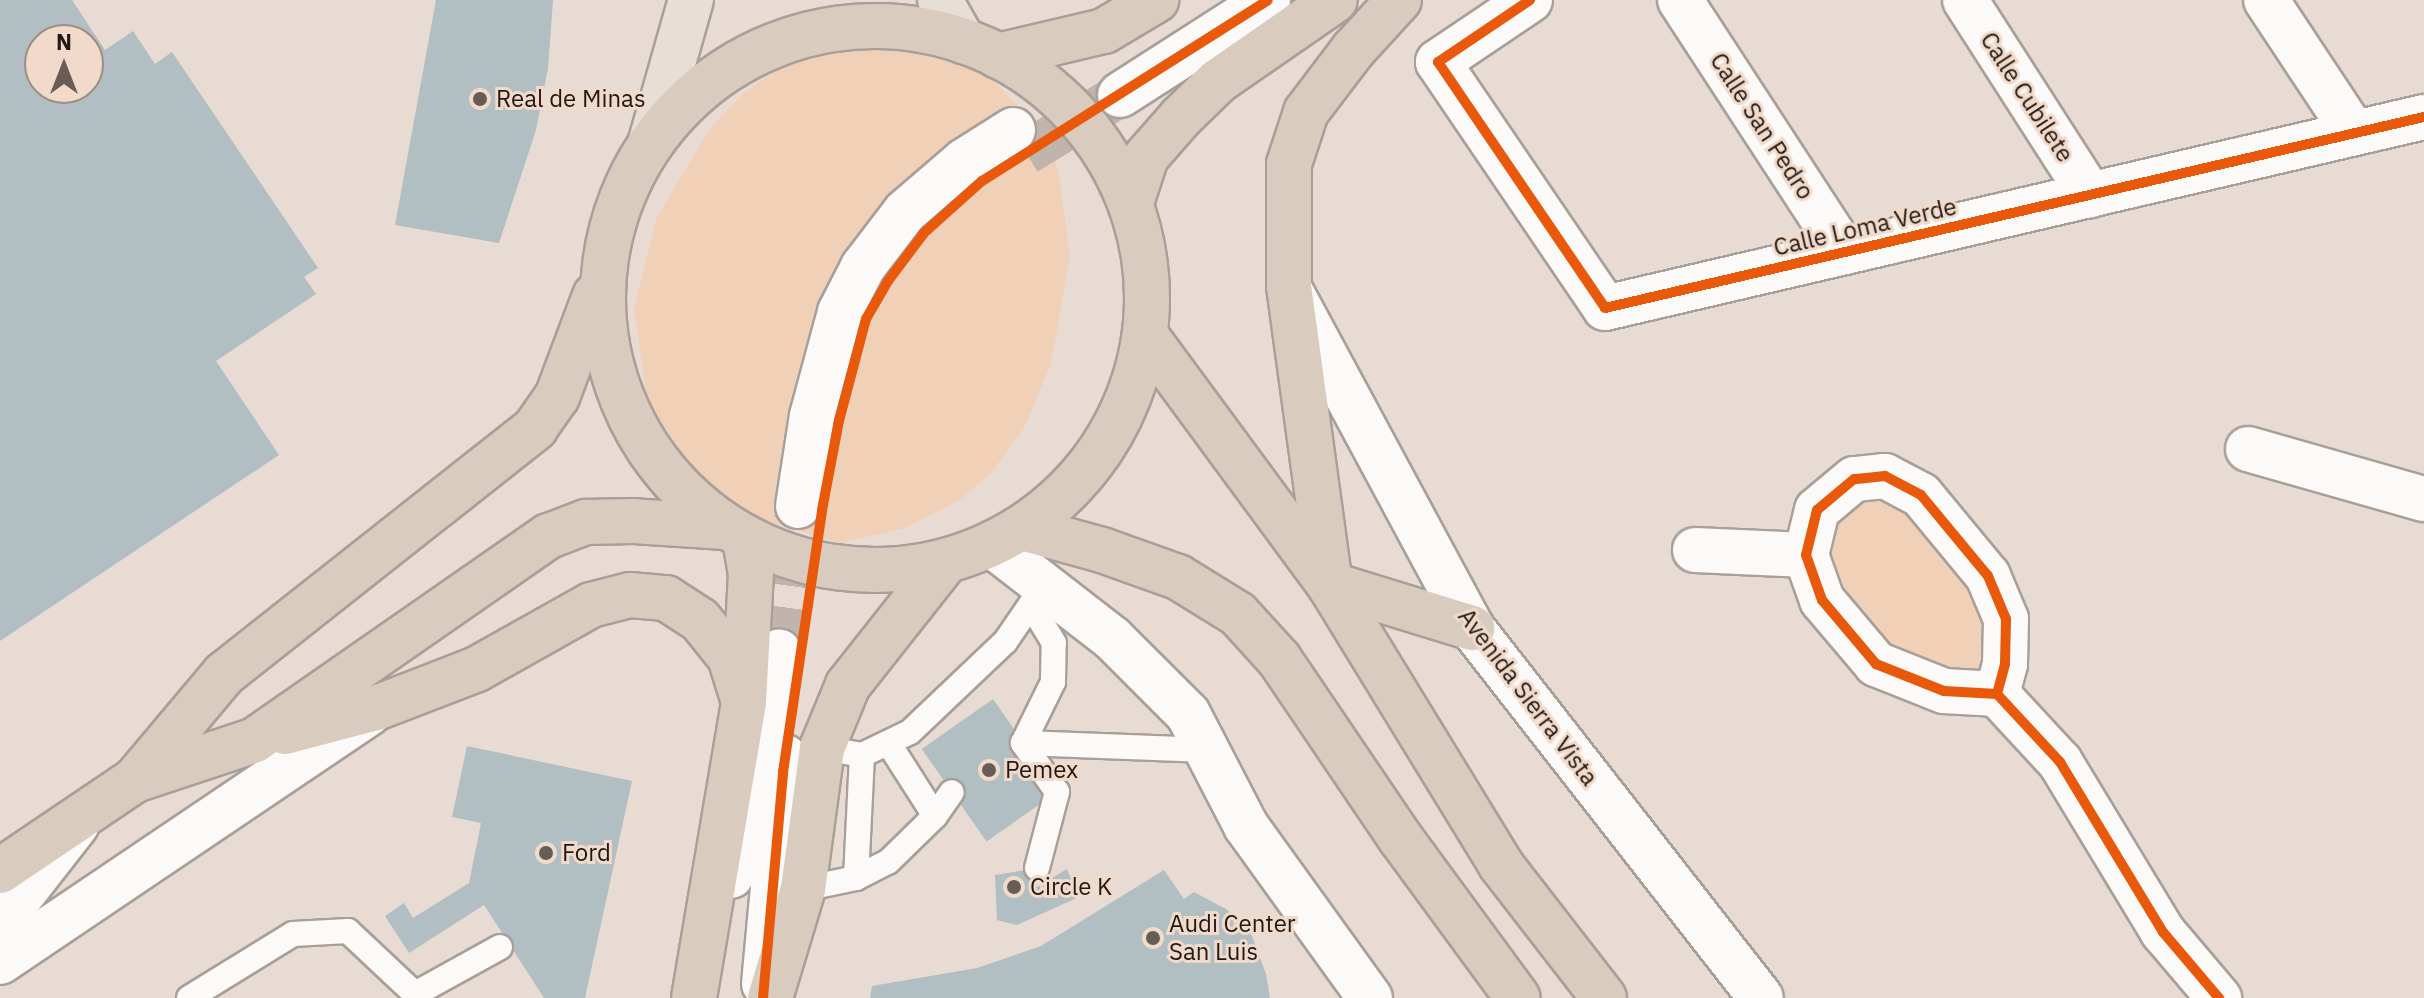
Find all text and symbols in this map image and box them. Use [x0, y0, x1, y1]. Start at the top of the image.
north arrow [24, 24, 104, 104]
text: N [56, 27, 72, 56]
street label: Calle Cubilete [1974, 27, 2080, 167]
street label: Calle San Pedro [1704, 47, 1820, 205]
place label: Real de Minas [496, 85, 646, 113]
marker: Real de Minas [471, 90, 489, 108]
street label: Calle Loma Verde [1771, 192, 1959, 262]
street label: Avenida Sierra Vista [1452, 603, 1604, 791]
place label: Pemex [1005, 756, 1078, 784]
marker: Pemex [980, 761, 998, 779]
place label: Ford [562, 839, 611, 867]
marker: Ford [537, 844, 555, 862]
place label: Circle K [1030, 873, 1112, 901]
marker: Circle K [1005, 878, 1023, 896]
place label: Audi Center San Luis [1169, 910, 1296, 966]
marker: Audi Center San Luis [1144, 929, 1162, 947]

